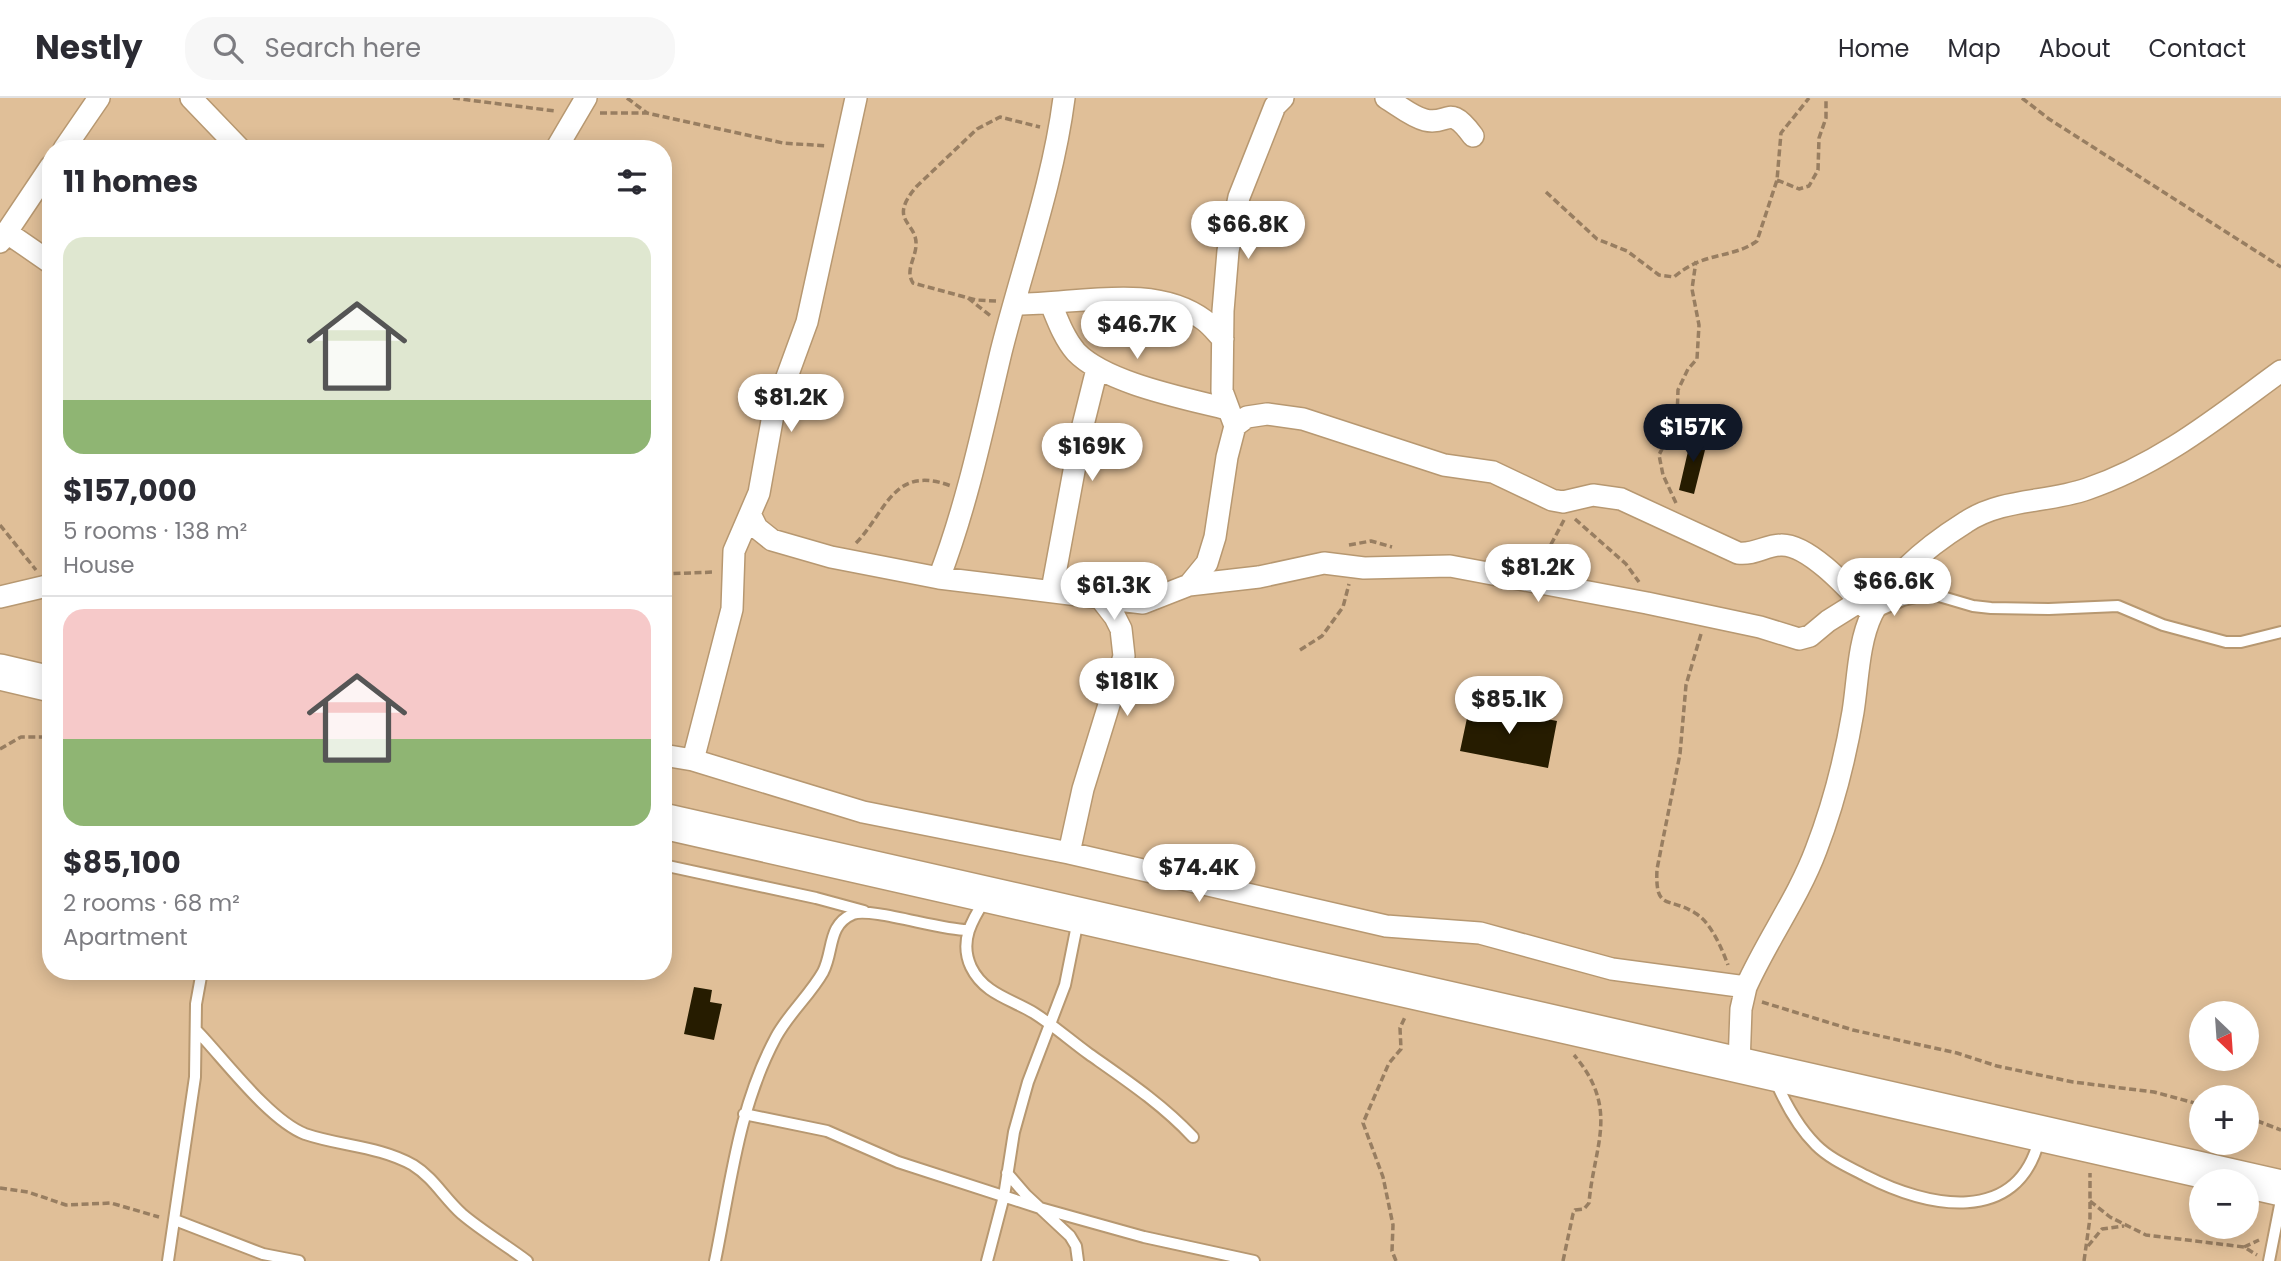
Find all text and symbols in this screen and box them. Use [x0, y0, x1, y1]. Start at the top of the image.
search box [185, 17, 675, 80]
text: Nestly [35, 24, 143, 71]
icon: search [209, 29, 247, 67]
text: Search here [265, 30, 421, 66]
text: Home [1838, 32, 1910, 65]
text: Map [1948, 32, 2001, 65]
text: About [2039, 32, 2110, 65]
text: Contact [2148, 32, 2246, 65]
text: 11 homes [63, 160, 198, 203]
icon: filters [613, 163, 651, 201]
pin: $66.8K [1191, 202, 1305, 261]
text: $66.8K [1207, 208, 1289, 240]
icon: home [294, 283, 420, 409]
pin: $46.7K [1080, 302, 1194, 361]
text: $46.7K [1097, 308, 1177, 340]
pin: $81.2K [734, 374, 848, 434]
text: $81.2K [754, 381, 828, 413]
pin: $157K [1644, 404, 1742, 464]
text: $157K [1659, 411, 1727, 443]
pin: $169K [1043, 424, 1141, 483]
text: $169K [1058, 430, 1126, 462]
text: $157,000 [63, 469, 197, 512]
text: 5 rooms · 138 m² [63, 515, 247, 547]
pin: $81.2K [1481, 545, 1595, 604]
text: House [63, 549, 135, 581]
text: $81.2K [1501, 551, 1575, 583]
pin: $66.6K [1837, 559, 1951, 618]
pin: $61.3K [1057, 562, 1171, 622]
text: $66.6K [1853, 565, 1935, 597]
text: $61.3K [1077, 569, 1151, 601]
icon: home [294, 655, 420, 781]
pin: $181K [1078, 658, 1176, 718]
text: $181K [1095, 665, 1159, 697]
pin: $85.1K [1452, 676, 1566, 736]
text: $85.1K [1471, 683, 1547, 715]
text: $85,100 [63, 841, 181, 884]
pin: $74.4K [1142, 844, 1256, 904]
text: $74.4K [1158, 851, 1240, 883]
text: 2 rooms · 68 m² [63, 887, 240, 919]
text: Apartment [63, 921, 188, 953]
north arrow [2189, 1001, 2259, 1071]
map controls [2189, 1001, 2259, 1239]
button: + [2189, 1085, 2259, 1155]
button: − [2189, 1169, 2259, 1239]

